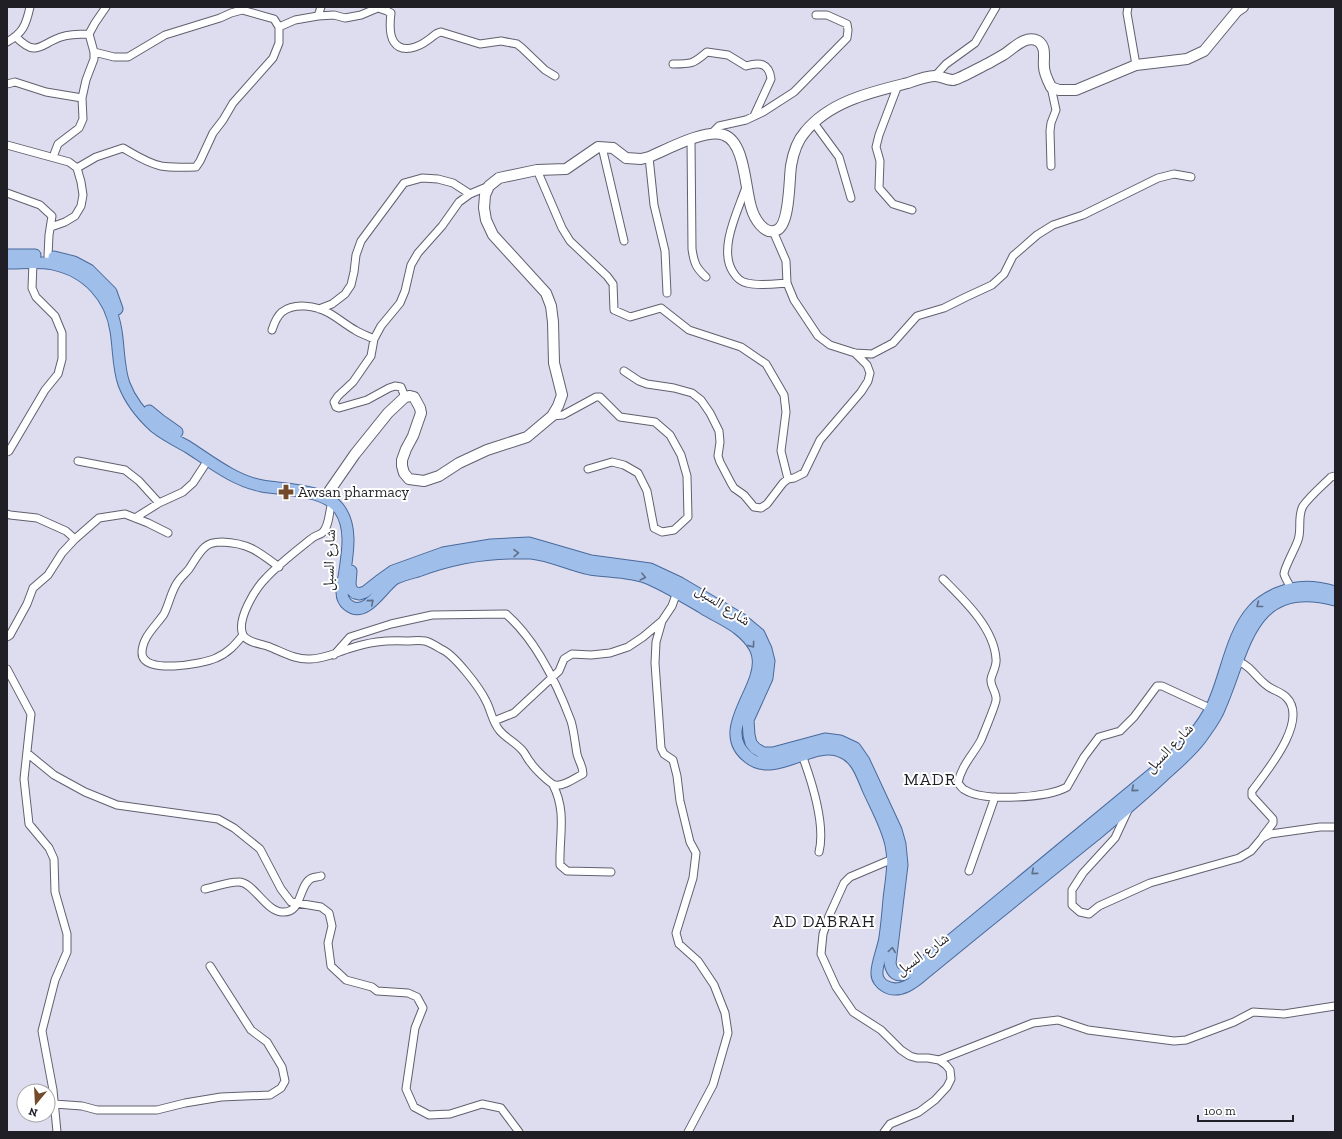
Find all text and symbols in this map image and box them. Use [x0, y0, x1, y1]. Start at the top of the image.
pharmacy icon: Awsan pharmacy [277, 483, 295, 501]
place label: Awsan pharmacy [298, 483, 410, 501]
street label: شارع السبل [319, 529, 340, 591]
one-way arrow [513, 549, 519, 557]
one-way arrow [639, 572, 646, 581]
street label: شارع السبل [692, 581, 754, 630]
one-way arrow [366, 599, 374, 606]
one-way arrow [1256, 600, 1264, 607]
one-way arrow [747, 640, 754, 647]
street label: شارع السبل [1141, 719, 1198, 777]
district label: MADR [904, 769, 956, 789]
one-way arrow [1131, 785, 1139, 792]
one-way arrow [1031, 867, 1038, 874]
district label: AD DABRAH [773, 911, 875, 931]
street label: شارع السبل [892, 928, 953, 980]
one-way arrow [887, 947, 896, 954]
north arrow [16, 1083, 56, 1123]
scale bar [1198, 1097, 1293, 1123]
text: N [26, 1104, 39, 1120]
text: 100 m [1204, 1104, 1236, 1118]

